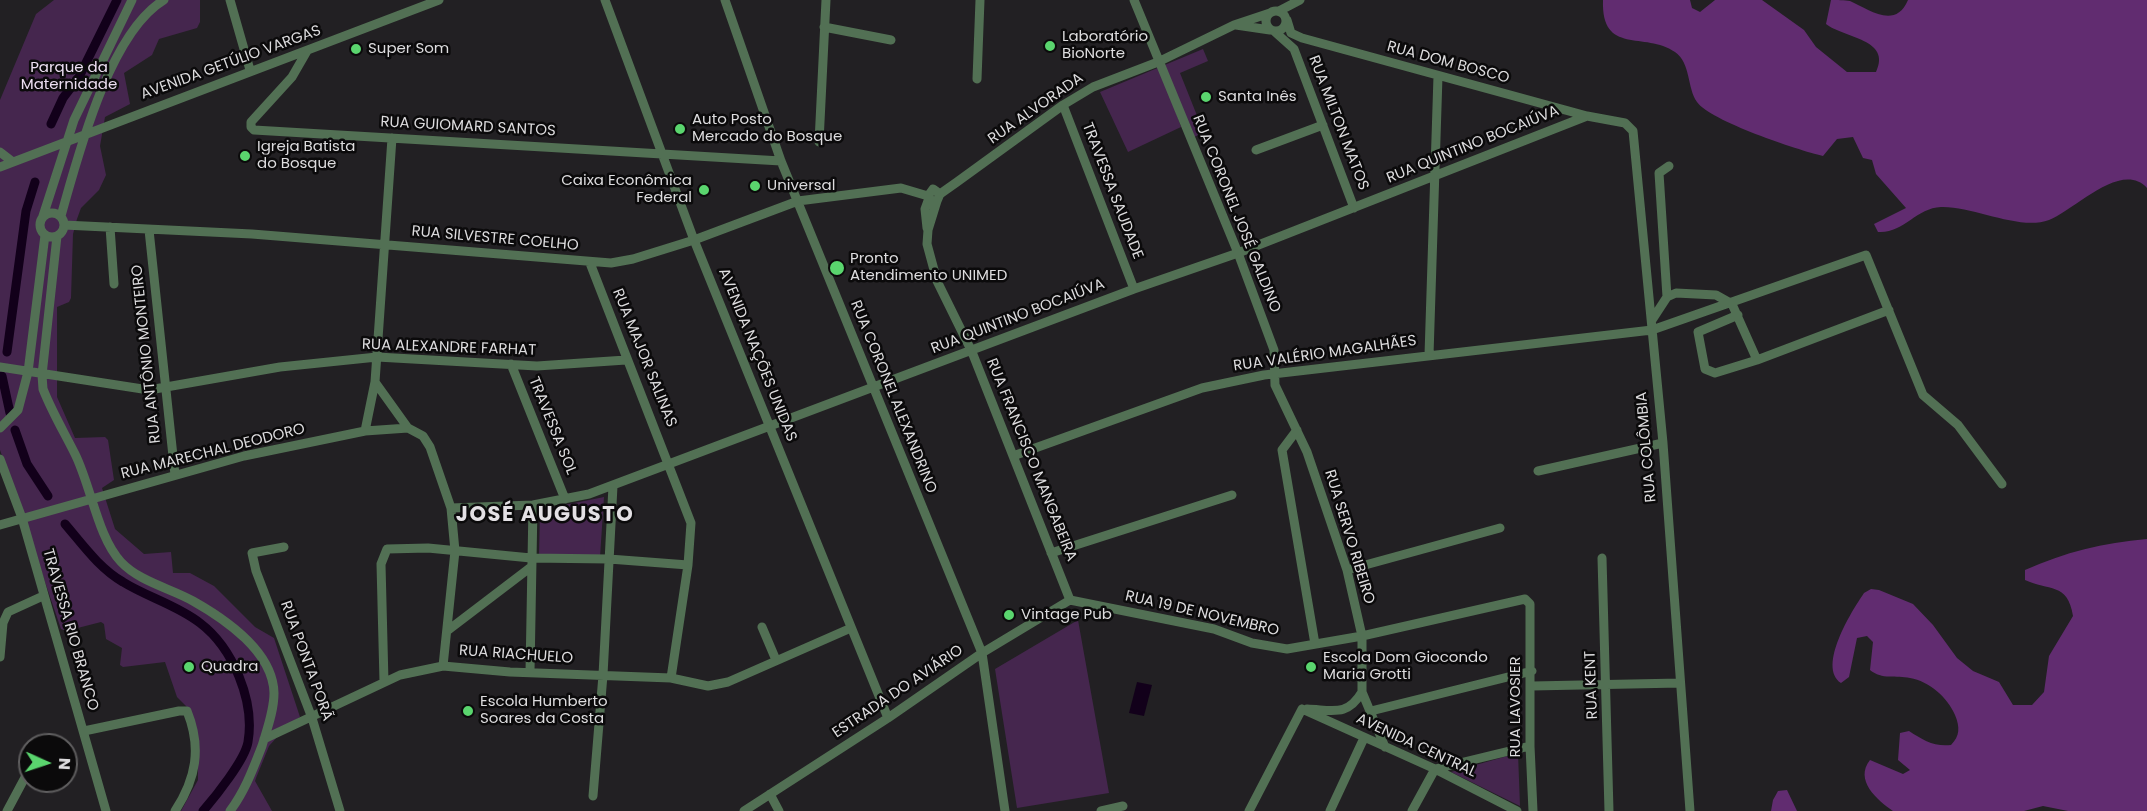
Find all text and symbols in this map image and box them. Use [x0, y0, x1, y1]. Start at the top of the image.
street label: AVENIDA GETÚLIO VARGAS [138, 22, 324, 104]
place label: Laboratório BioNorte [1062, 28, 1148, 63]
street label: RUA DOM BOSCO [1385, 38, 1511, 88]
marker: Laboratório BioNorte [1043, 39, 1057, 53]
place label: Super Som [368, 40, 449, 58]
marker: Super Som [349, 42, 363, 56]
street label: RUA MILTON MATOS [1304, 53, 1372, 193]
park label: Parque da Maternidade [21, 59, 117, 94]
street label: RUA ALVORADA [985, 70, 1087, 148]
place label: Santa Inês [1218, 88, 1297, 106]
marker: Santa Inês [1199, 90, 1213, 104]
street label: RUA QUINTINO BOCAIÚVA [1384, 102, 1562, 188]
place label: Auto Posto Mercado do Bosque [692, 111, 842, 146]
street label: RUA GUIOMARD SANTOS [380, 113, 556, 141]
street label: RUA CORONEL JOSÉ GALDINO [1188, 113, 1284, 315]
street label: TRAVESSA SAUDADE [1078, 120, 1146, 262]
marker: Auto Posto Mercado do Bosque [673, 122, 687, 136]
place label: Igreja Batista do Bosque [257, 138, 356, 173]
marker: Igreja Batista do Bosque [238, 149, 252, 163]
place label: Caixa Econômica Federal [561, 172, 692, 207]
place label: Universal [767, 177, 835, 195]
marker: Universal [748, 179, 762, 193]
marker: Caixa Econômica Federal [697, 183, 711, 197]
street label: RUA SILVESTRE COELHO [411, 223, 579, 255]
place label: Pronto Atendimento UNIMED [850, 250, 1007, 285]
marker: Pronto Atendimento UNIMED [828, 259, 846, 277]
street label: RUA ANTÔNIO MONTEIRO [129, 264, 165, 444]
street label: AVENIDA NAÇÕES UNIDAS [714, 266, 800, 444]
street label: RUA QUINTINO BOCAIÚVA [929, 276, 1107, 358]
street label: RUA MAJOR SALINAS [608, 286, 680, 430]
street label: RUA CORONEL ALEXANDRINO [846, 298, 940, 496]
street label: RUA VALÉRIO MAGALHÃES [1232, 332, 1418, 376]
street label: RUA ALEXANDRE FARHAT [362, 336, 536, 360]
street label: RUA FRANCISCO MANGABEIRA [982, 356, 1080, 564]
street label: TRAVESSA SOL [524, 374, 580, 478]
street label: RUA COLÔMBIA [1633, 391, 1661, 503]
street label: RUA MARECHAL DEODORO [119, 420, 307, 484]
street label: RUA SERVO RIBEIRO [1320, 468, 1378, 606]
district label: JOSÉ AUGUSTO [456, 503, 634, 529]
street label: TRAVESSA RIO BRANCO [38, 547, 102, 713]
street label: RUA 19 DE NOVEMBRO [1123, 588, 1281, 640]
street label: RUA PONTA PORÃ [276, 599, 336, 723]
place label: Vintage Pub [1021, 606, 1112, 624]
marker: Vintage Pub [1002, 608, 1016, 622]
street label: RUA RIACHUELO [458, 642, 574, 668]
street label: ESTRADA DO AVIÁRIO [829, 642, 967, 742]
place label: Escola Dom Giocondo Maria Grotti [1323, 649, 1488, 684]
street label: RUA KENT [1582, 650, 1602, 720]
street label: RUA LAVOSIER [1507, 656, 1525, 758]
place label: Quadra [201, 658, 258, 676]
marker: Quadra [182, 660, 196, 674]
marker: Escola Dom Giocondo Maria Grotti [1304, 660, 1318, 674]
place label: Escola Humberto Soares da Costa [480, 693, 608, 728]
marker: Escola Humberto Soares da Costa [461, 704, 475, 718]
street label: AVENIDA CENTRAL [1353, 710, 1479, 782]
north arrow [18, 733, 78, 793]
text: N [53, 757, 76, 770]

